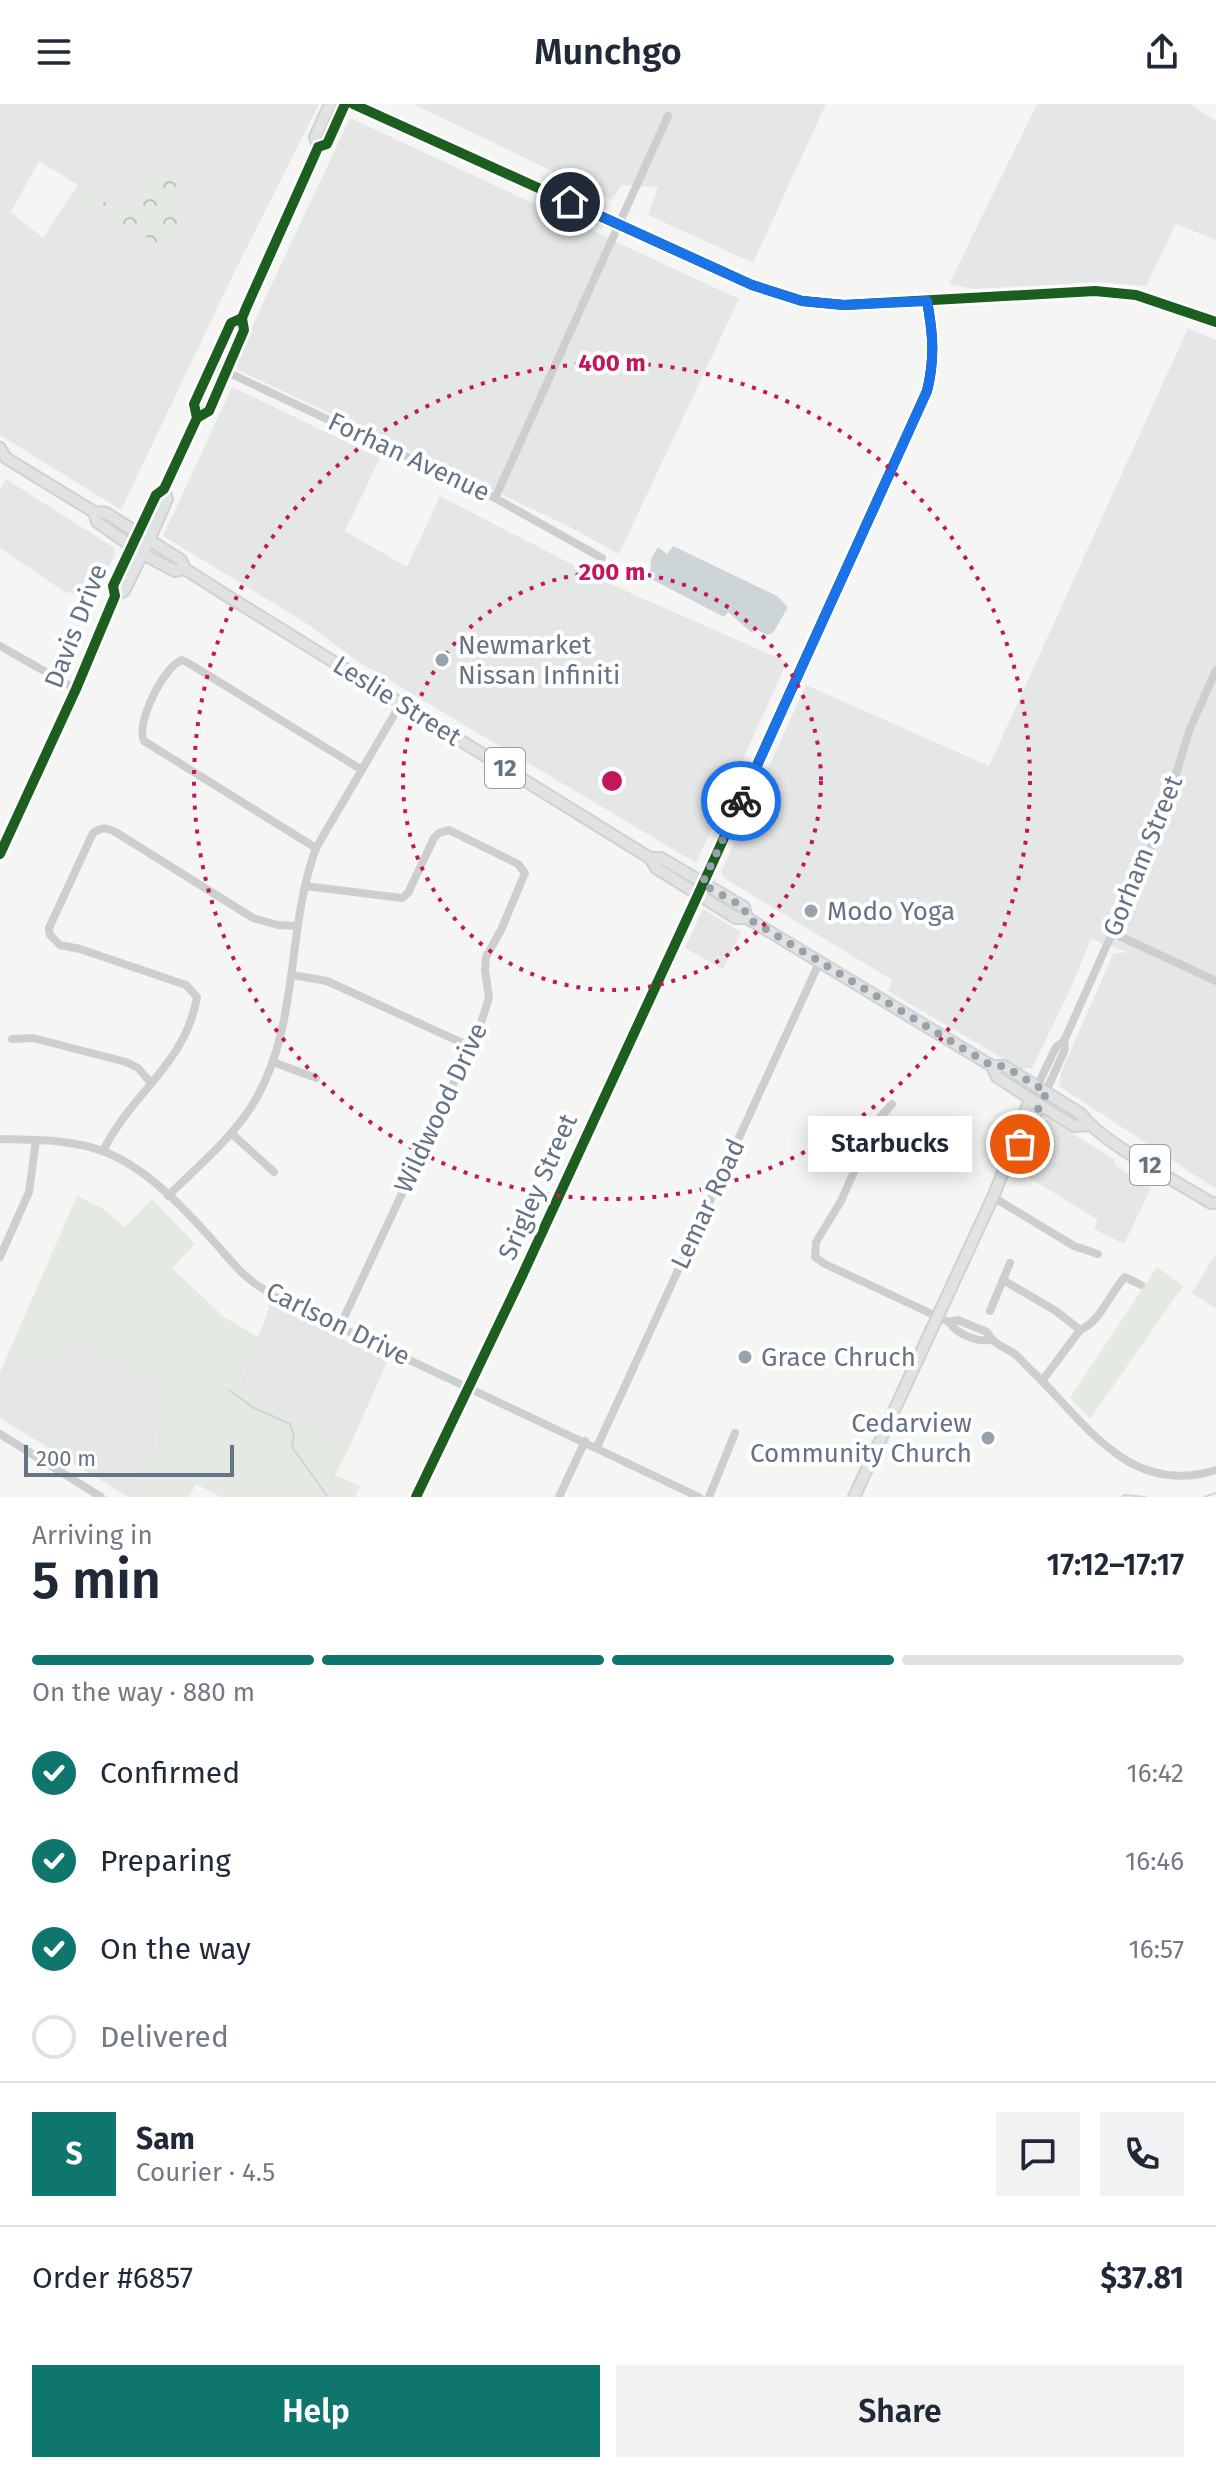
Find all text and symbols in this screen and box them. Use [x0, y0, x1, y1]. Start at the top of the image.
icon: menu [32, 30, 76, 74]
text: Munchgo [534, 30, 682, 74]
icon: share [1140, 30, 1184, 74]
pin [536, 168, 604, 236]
icon: home [548, 180, 592, 224]
text: 400 m [578, 349, 646, 377]
street label: Forhan Avenue [323, 406, 495, 508]
text: 200 m [579, 558, 645, 586]
street label: Davis Drive [38, 560, 114, 692]
place label: Newmarket Nissan Infiniti [458, 630, 620, 691]
street label: Leslie Street [327, 649, 467, 753]
marker: Newmarket Nissan Infiniti [433, 651, 451, 669]
road number: 12 [485, 748, 525, 788]
courier [701, 761, 781, 841]
centre of rings [598, 767, 626, 795]
street label: Gorham Street [1097, 770, 1190, 941]
icon: bike [719, 779, 763, 823]
place label: Modo Yoga [827, 896, 955, 927]
marker: Modo Yoga [802, 902, 820, 920]
street label: Wildwood Drive [388, 1018, 494, 1198]
street label: Srigley Street [492, 1109, 584, 1265]
pin [986, 1110, 1054, 1178]
callout: Starbucks [808, 1116, 972, 1172]
icon: bag [998, 1122, 1042, 1166]
text: Starbucks [831, 1128, 949, 1159]
street label: Lemar Road [664, 1134, 752, 1274]
road number: 12 [1130, 1145, 1170, 1185]
street label: Carlson Drive [261, 1276, 415, 1372]
place label: Grace Chruch [761, 1342, 916, 1373]
marker: Grace Chruch [736, 1348, 754, 1366]
place label: Cedarview Community Church [750, 1408, 972, 1469]
marker: Cedarview Community Church [979, 1429, 997, 1447]
scale bar [24, 1441, 234, 1477]
text: 200 m [36, 1445, 96, 1472]
text: Arriving in [32, 1520, 153, 1551]
text: 17:12–17:17 [1047, 1547, 1184, 1583]
text: 5 min [32, 1549, 161, 1612]
text: On the way · 880 m [32, 1677, 255, 1708]
icon: check [32, 1751, 76, 1795]
text: Confirmed [100, 1755, 240, 1791]
text: 16:42 [1127, 1758, 1184, 1789]
icon: check [32, 1839, 76, 1883]
text: Preparing [100, 1843, 231, 1879]
text: 16:46 [1125, 1846, 1184, 1877]
icon: check [32, 1927, 76, 1971]
text: On the way [100, 1931, 251, 1967]
text: 16:57 [1129, 1934, 1184, 1965]
text: Delivered [100, 2019, 229, 2055]
button: chat [996, 2112, 1080, 2196]
button: phone [1100, 2112, 1184, 2196]
text: Sam [136, 2121, 195, 2157]
text: S [65, 2136, 83, 2172]
text: Courier · 4.5 [136, 2157, 275, 2188]
text: Order #6857 [32, 2260, 193, 2296]
text: $37.81 [1100, 2260, 1184, 2296]
button: Help [32, 2365, 600, 2457]
button: Share [616, 2365, 1184, 2457]

